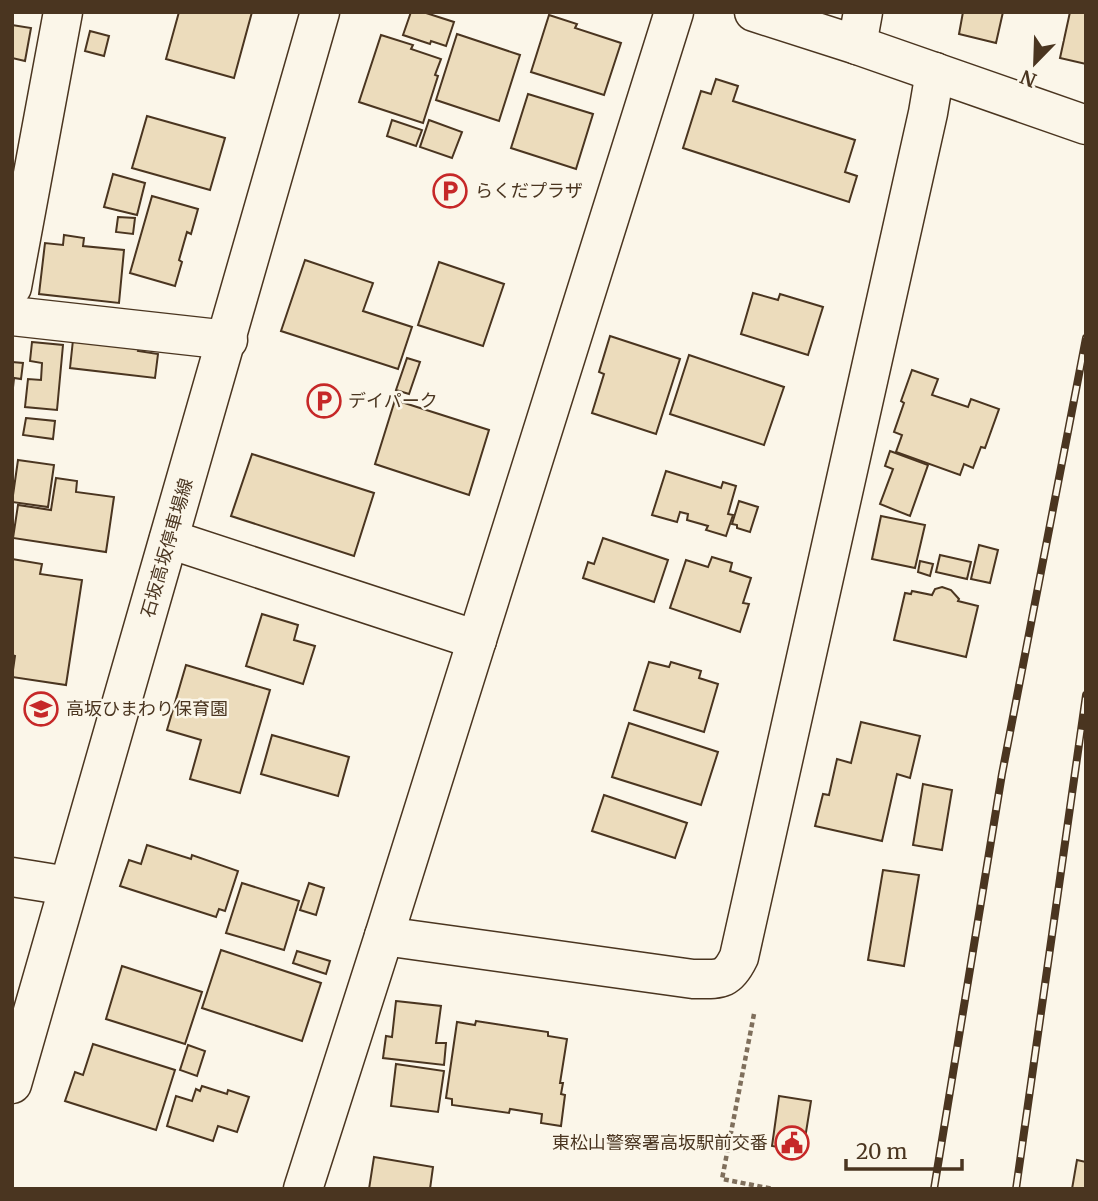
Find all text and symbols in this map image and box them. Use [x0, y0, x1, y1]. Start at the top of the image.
north arrow [1000, 28, 1070, 98]
text: N [1017, 65, 1040, 93]
parking icon: らくだプラザ [431, 172, 469, 210]
place label: らくだプラザ [475, 179, 583, 202]
parking icon: デイパーク [305, 382, 343, 420]
place label: デイパーク [348, 389, 438, 412]
street label: 石坂高坂停車場線 [136, 475, 197, 620]
school or university icon: 高坂ひまわり保育園 [22, 690, 60, 728]
place label: 高坂ひまわり保育園 [66, 697, 228, 720]
public building icon: 東松山警察署高坂駅前交番 [773, 1124, 811, 1162]
scale bar [846, 1128, 962, 1172]
place label: 東松山警察署高坂駅前交番 [552, 1131, 768, 1154]
text: 20 m [856, 1138, 908, 1165]

